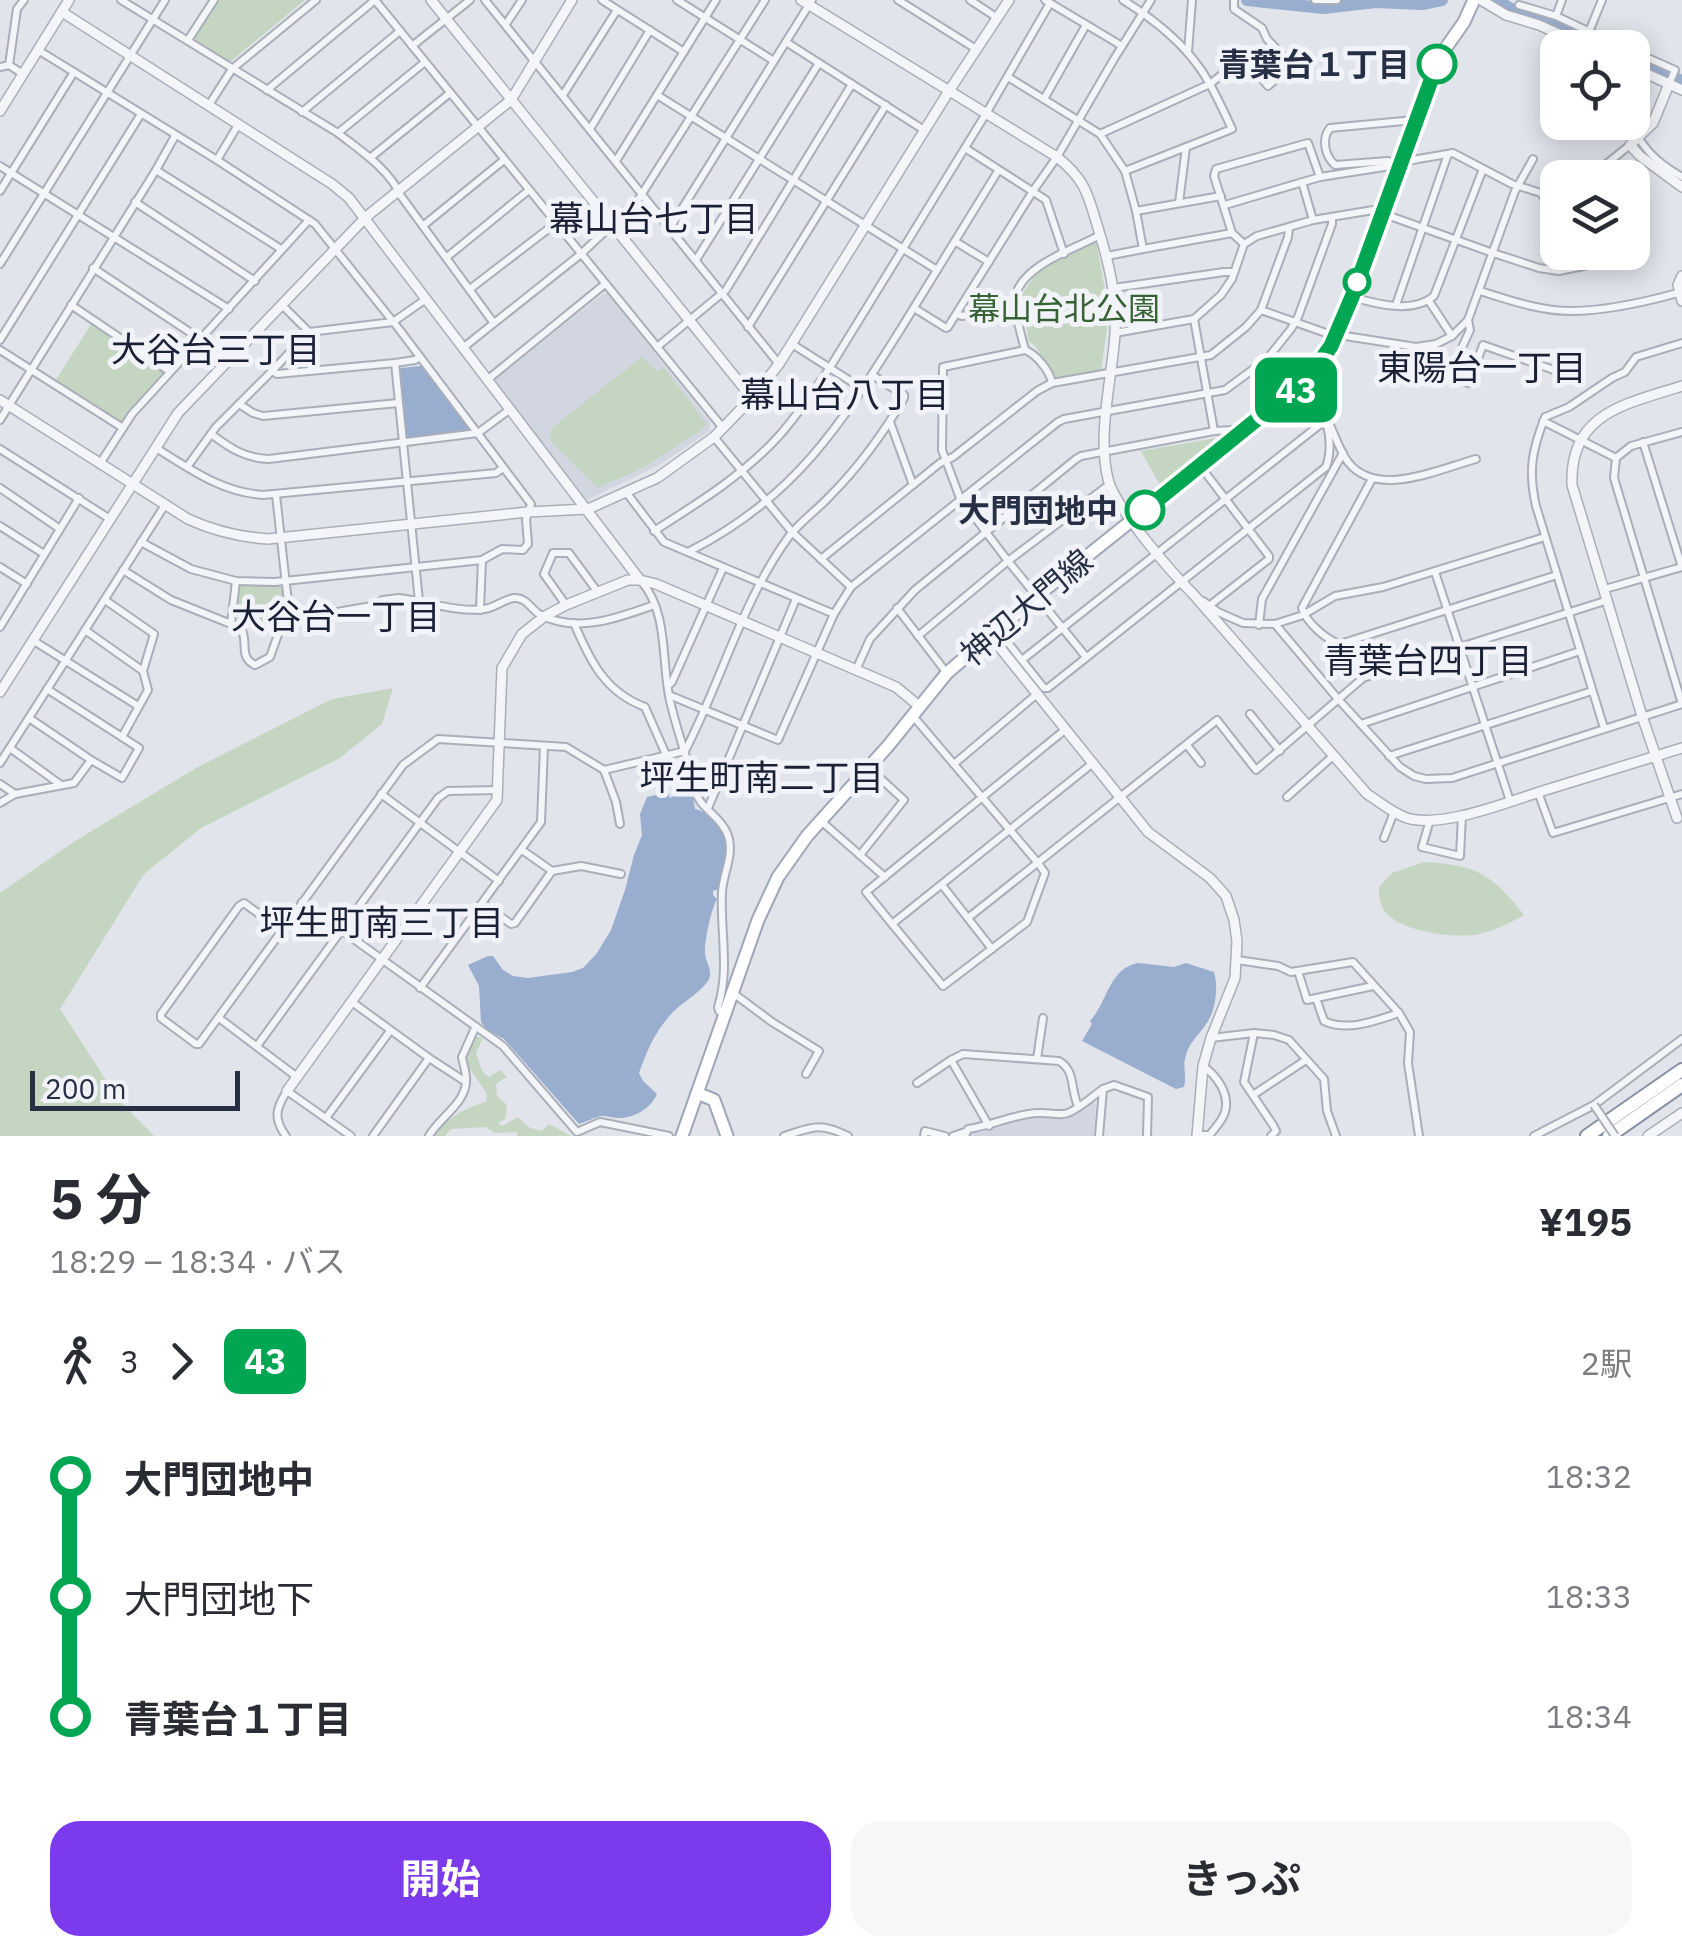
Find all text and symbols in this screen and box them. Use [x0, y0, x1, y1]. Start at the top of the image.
map controls [1540, 30, 1650, 270]
button: locate [1540, 30, 1650, 140]
place label: 青葉台１丁目 [1218, 43, 1410, 85]
marker: 青葉台１丁目 [1418, 45, 1456, 83]
button: layers [1540, 160, 1650, 270]
district label: 幕山台七丁目 [549, 195, 759, 241]
unlabelled marker [1344, 269, 1370, 295]
park label: 幕山台北公園 [968, 287, 1160, 329]
district label: 大谷台三丁目 [111, 326, 321, 372]
district label: 東陽台一丁目 [1377, 344, 1587, 390]
line badge: 43 [1251, 358, 1341, 422]
text: 43 [1275, 367, 1317, 413]
district label: 幕山台八丁目 [740, 371, 950, 417]
place label: 大門団地中 [958, 489, 1118, 531]
marker: 大門団地中 [1126, 491, 1164, 529]
street label: 神辺大門線 [951, 539, 1101, 675]
district label: 大谷台一丁目 [231, 593, 441, 639]
district label: 青葉台四丁目 [1323, 637, 1533, 683]
district label: 坪生町南二丁目 [639, 754, 885, 800]
district label: 坪生町南三丁目 [259, 899, 505, 945]
scale bar [30, 1066, 240, 1110]
text: 200 m [45, 1070, 126, 1107]
text: 5 分 [50, 1163, 151, 1234]
text: ¥195 [1539, 1197, 1632, 1246]
text: 18:29 – 18:34 · バス [50, 1240, 346, 1282]
icon: walk [50, 1334, 105, 1389]
icon: forward [154, 1334, 209, 1389]
text: 43 [244, 1338, 286, 1384]
text: 3 [120, 1340, 139, 1382]
text: 2駅 [1581, 1342, 1632, 1384]
text: 大門団地中 [124, 1454, 314, 1503]
text: 18:32 [1546, 1455, 1632, 1497]
text: 大門団地下 [124, 1574, 314, 1623]
text: 18:33 [1546, 1575, 1632, 1617]
text: 青葉台１丁目 [124, 1694, 352, 1743]
text: 18:34 [1546, 1695, 1632, 1737]
button: 開始 [50, 1821, 831, 1936]
button: きっぷ [851, 1821, 1632, 1936]

